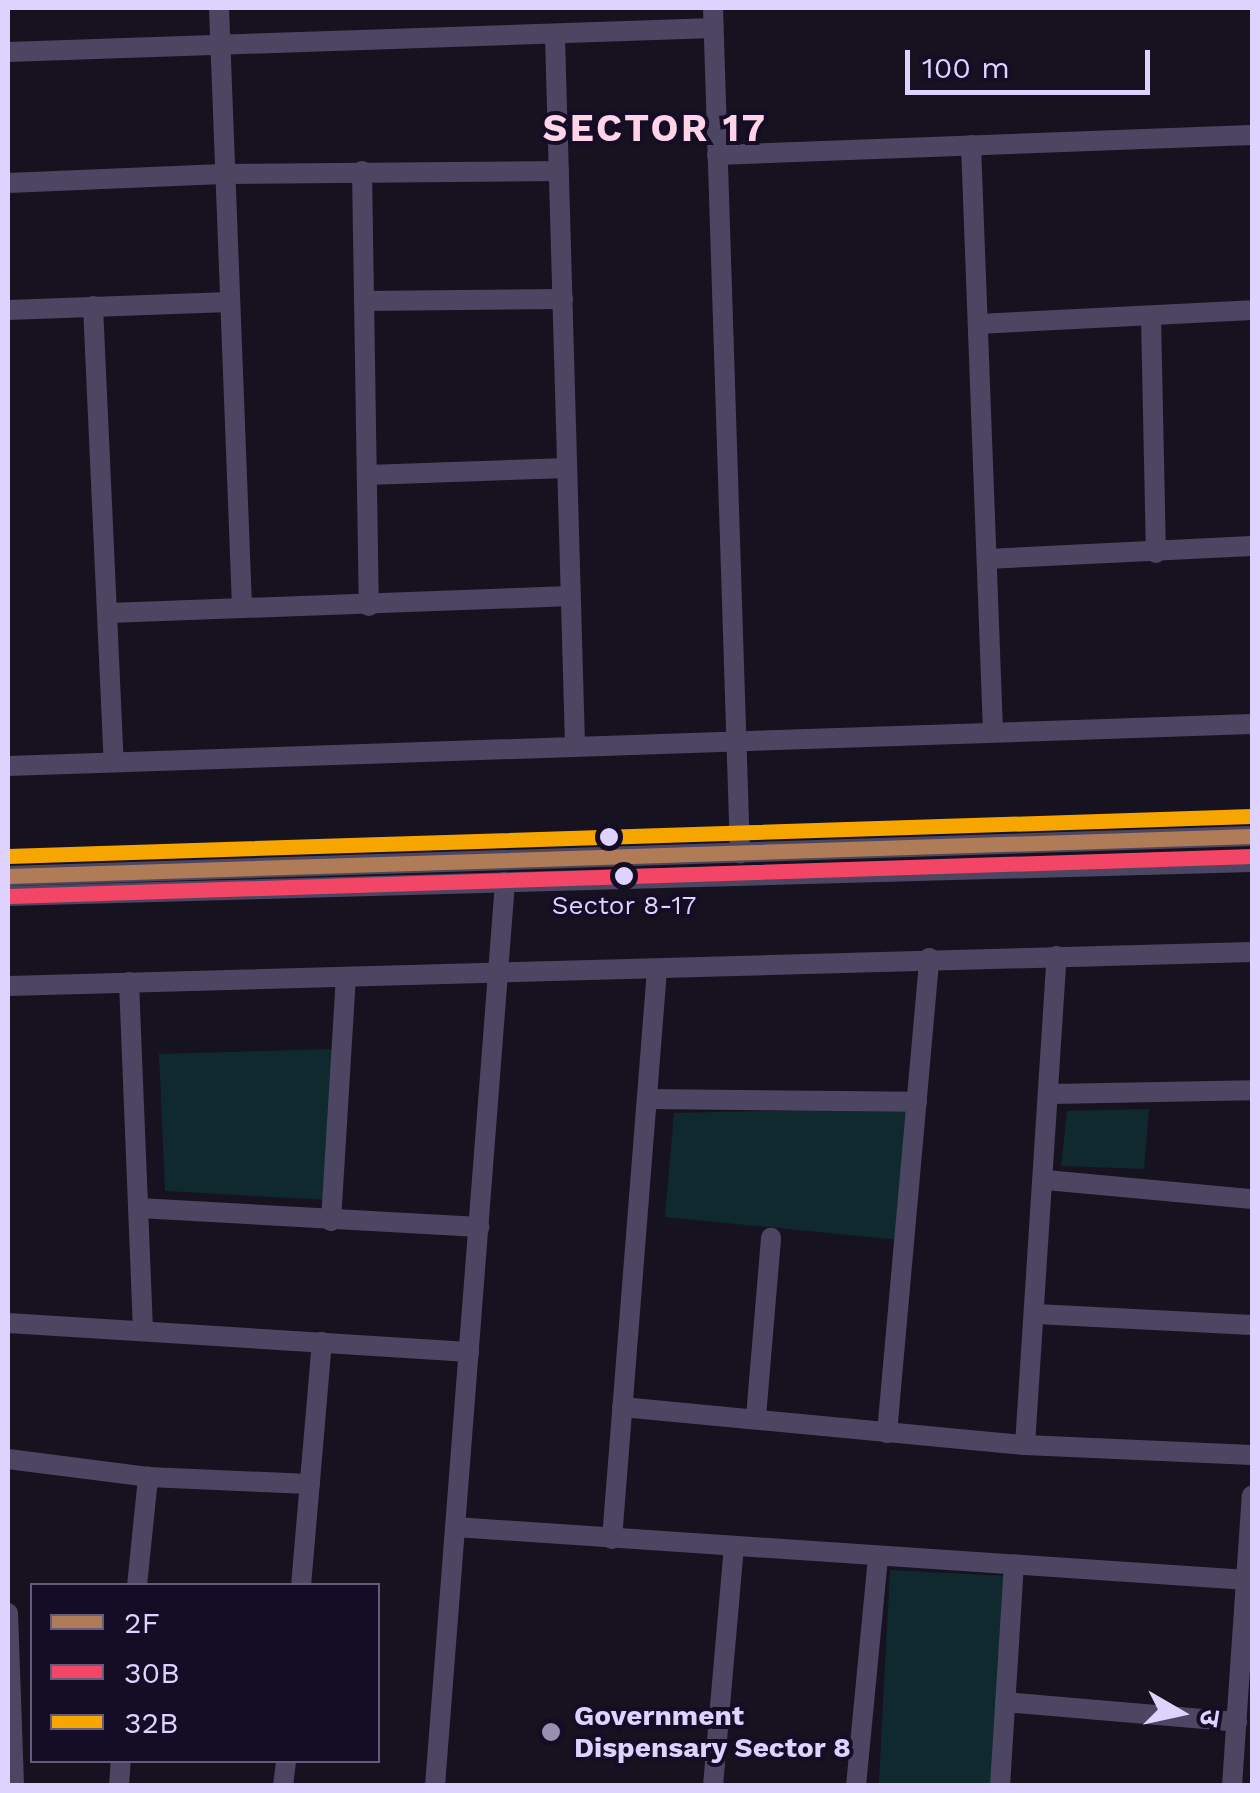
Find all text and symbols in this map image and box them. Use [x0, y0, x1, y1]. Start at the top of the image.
scale bar [910, 30, 1155, 92]
text: 100 m [922, 50, 1010, 85]
district label: SECTOR 17 [543, 106, 767, 152]
unlabelled marker [599, 827, 619, 847]
marker: Sector 8-17 [614, 866, 634, 886]
place label: Sector 8-17 [551, 890, 697, 922]
legend [30, 1583, 380, 1763]
text: 2F [124, 1605, 160, 1640]
text: 30B [124, 1655, 180, 1690]
north arrow [1130, 1663, 1230, 1763]
place label: Government Dispensary Sector 8 [574, 1699, 852, 1765]
text: 32B [124, 1705, 179, 1740]
text: उ [1193, 1707, 1228, 1728]
marker: Government Dispensary Sector 8 [538, 1719, 564, 1745]

